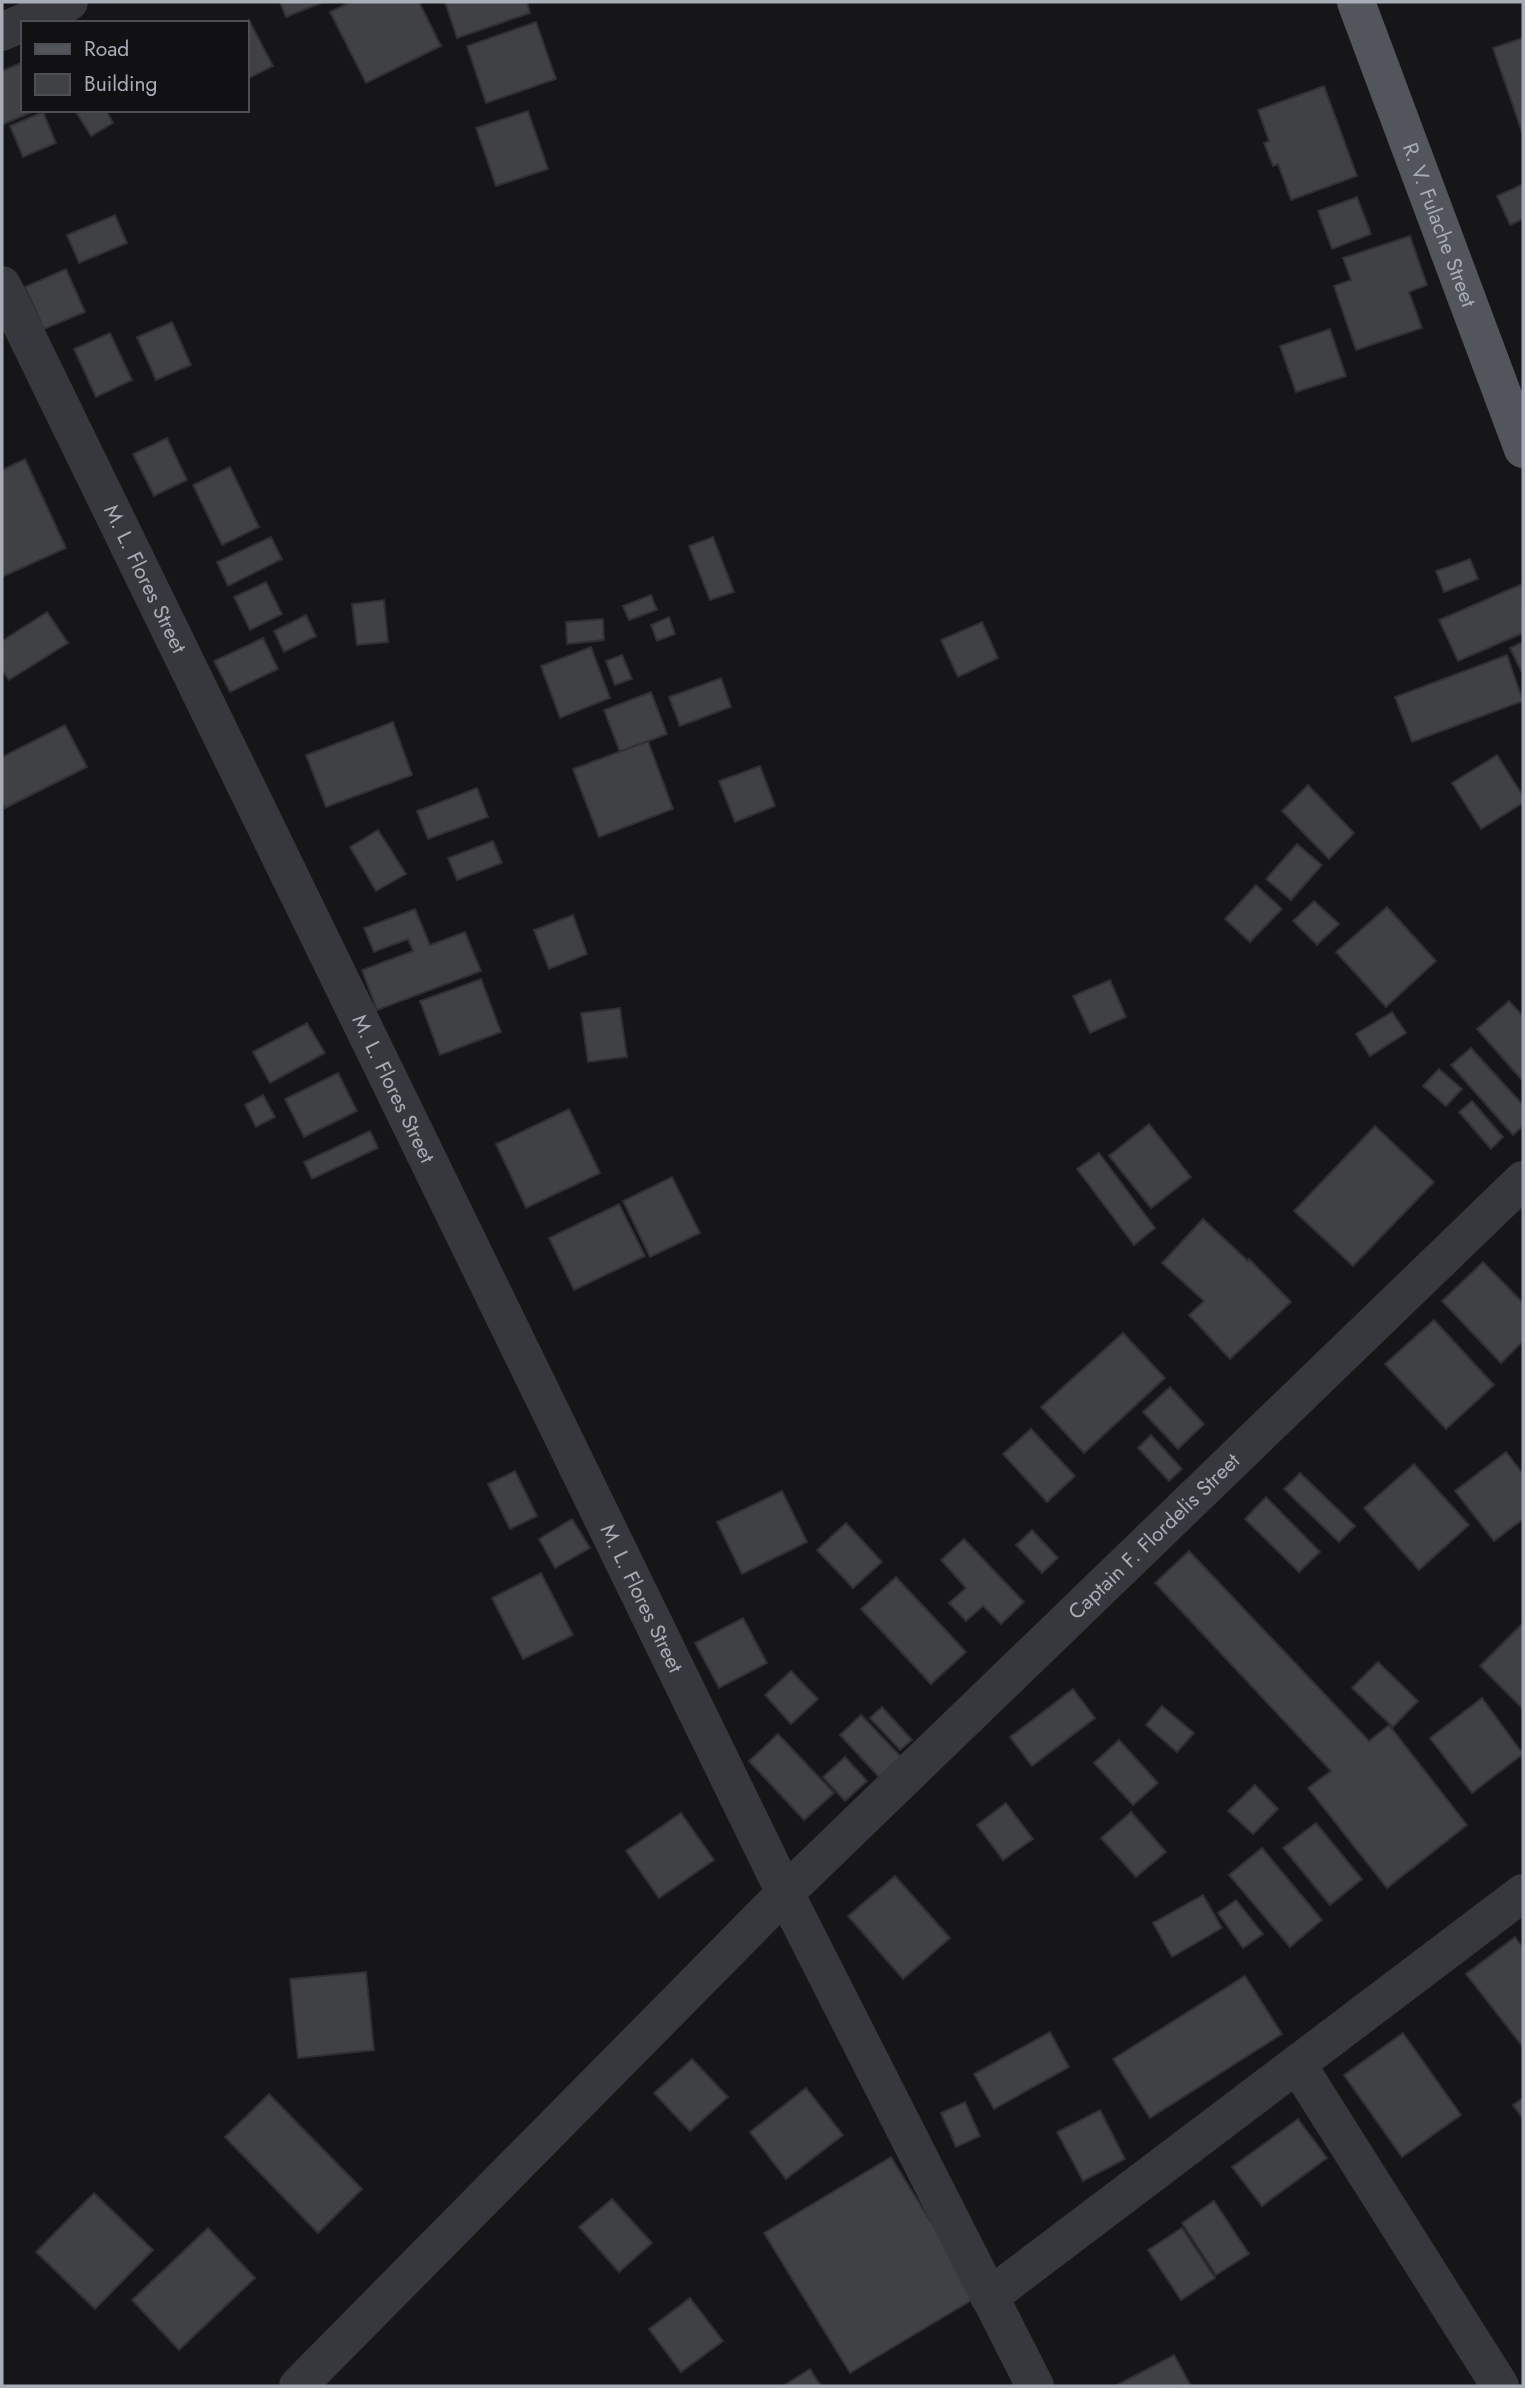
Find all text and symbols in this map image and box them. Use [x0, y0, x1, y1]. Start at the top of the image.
legend [21, 21, 248, 112]
text: Road [84, 34, 129, 64]
text: Building [84, 69, 157, 99]
street label: R. V. Fulache Street [1395, 139, 1484, 311]
street label: M. L. Flores Street [96, 500, 194, 658]
street label: M. L. Flores Street [344, 1009, 442, 1168]
street label: Captain F. Flordelis Street [1061, 1446, 1246, 1627]
street label: M. L. Flores Street [593, 1519, 691, 1678]

